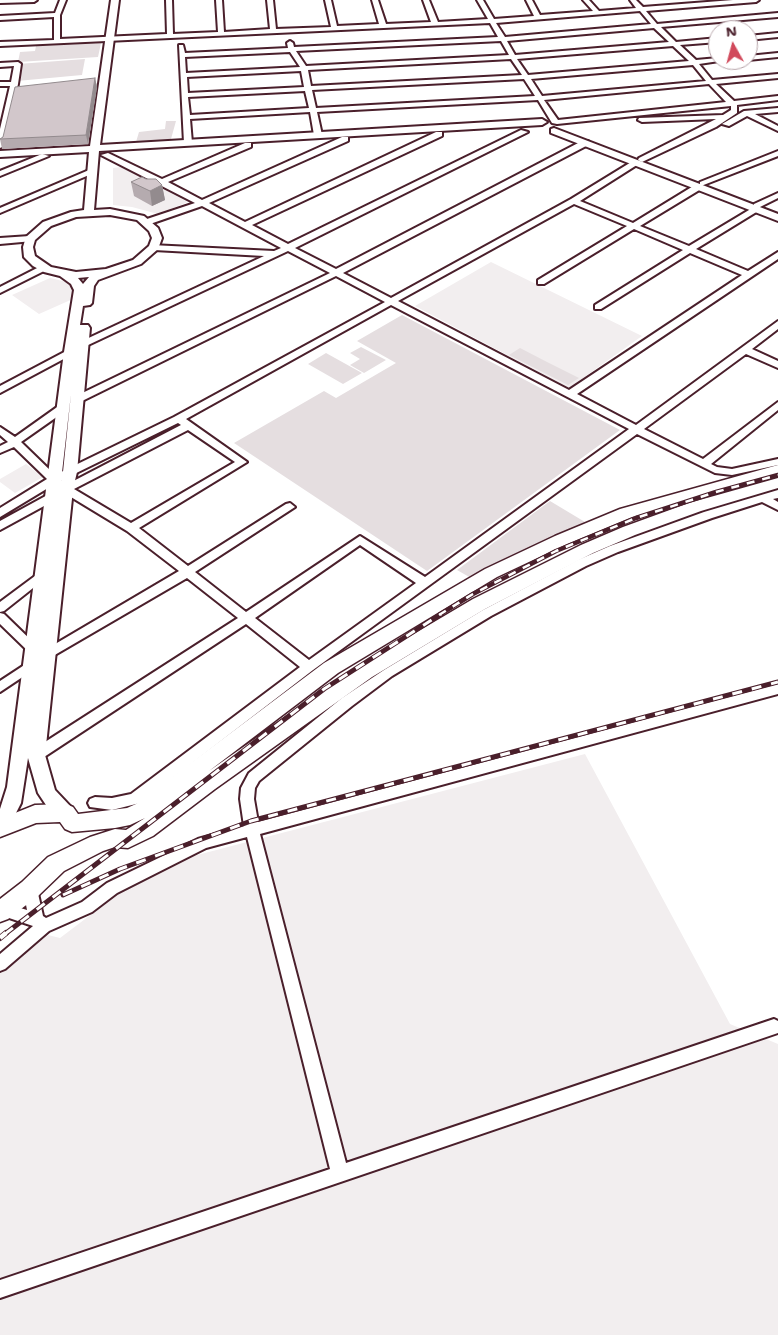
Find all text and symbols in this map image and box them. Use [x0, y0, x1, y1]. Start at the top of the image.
north arrow [708, 20, 758, 70]
text: N [725, 21, 738, 41]

